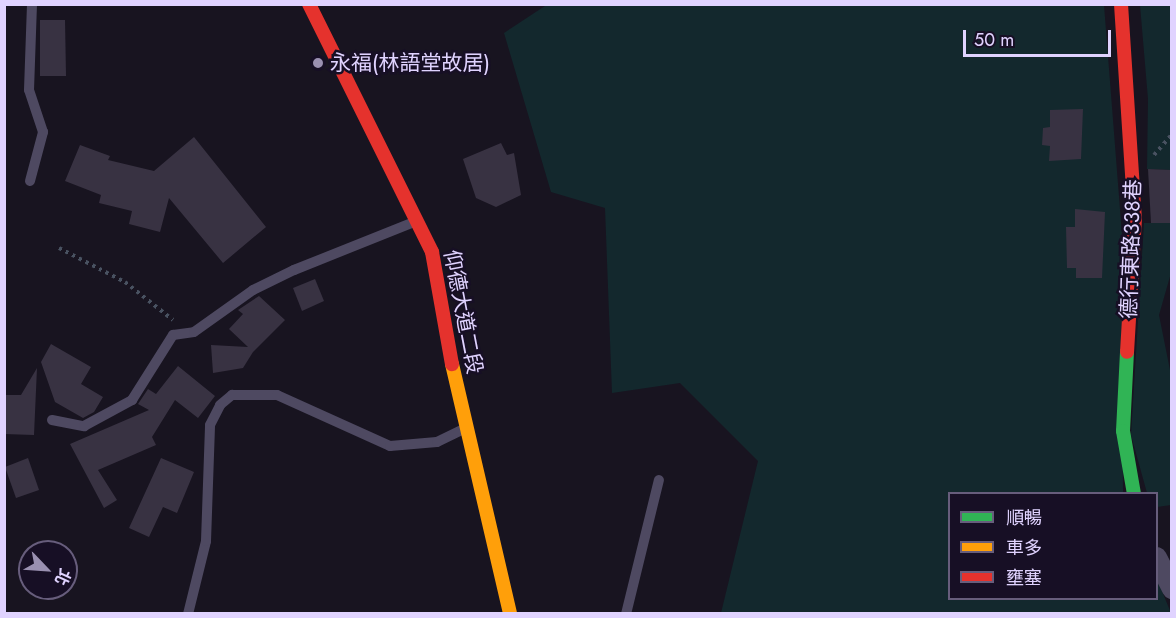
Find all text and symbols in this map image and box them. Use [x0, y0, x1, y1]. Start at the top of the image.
scale bar [966, 18, 1114, 56]
text: 50 m [974, 27, 1014, 53]
place label: 永福(林語堂故居) [330, 50, 490, 76]
marker: 永福(林語堂故居) [311, 56, 325, 70]
street label: 德行東路338巷 [1116, 179, 1146, 319]
street label: 仰德大道二段 [439, 248, 487, 376]
legend [948, 492, 1158, 600]
text: 順暢 [1006, 505, 1042, 531]
text: 車多 [1006, 535, 1042, 561]
north arrow [18, 540, 78, 600]
text: 北 [49, 565, 77, 589]
text: 壅塞 [1006, 565, 1042, 591]

